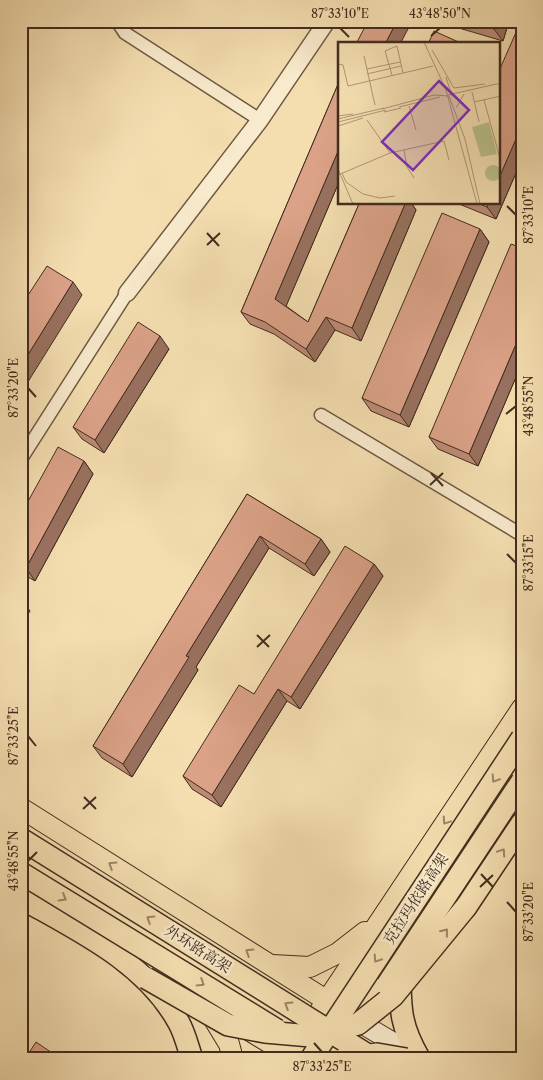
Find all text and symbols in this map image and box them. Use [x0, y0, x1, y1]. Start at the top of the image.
text: 87°33'10"E [311, 6, 369, 21]
text: 43°48'50"N [409, 6, 471, 21]
inset map [338, 42, 500, 205]
text: 87°33'10"E [521, 186, 536, 244]
text: 87°33'20"E [6, 358, 21, 418]
text: 43°48'55"N [521, 376, 536, 436]
text: 87°33'15"E [521, 534, 536, 592]
text: 87°33'25"E [6, 707, 21, 765]
one-way arrow [492, 774, 501, 783]
one-way arrow [443, 815, 452, 825]
text: 43°48'55"N [6, 831, 21, 891]
one-way arrow [496, 848, 506, 857]
street label: 克拉玛依路高架 [379, 850, 452, 948]
one-way arrow [108, 862, 117, 871]
text: 87°33'20"E [521, 882, 536, 942]
one-way arrow [57, 891, 66, 901]
one-way arrow [147, 916, 156, 926]
street label: 外环路高架 [161, 921, 235, 977]
one-way arrow [440, 929, 449, 938]
one-way arrow [245, 948, 254, 958]
one-way arrow [373, 953, 383, 962]
one-way arrow [196, 977, 205, 987]
one-way arrow [285, 1002, 294, 1012]
text: 87°33'25"E [293, 1059, 351, 1074]

